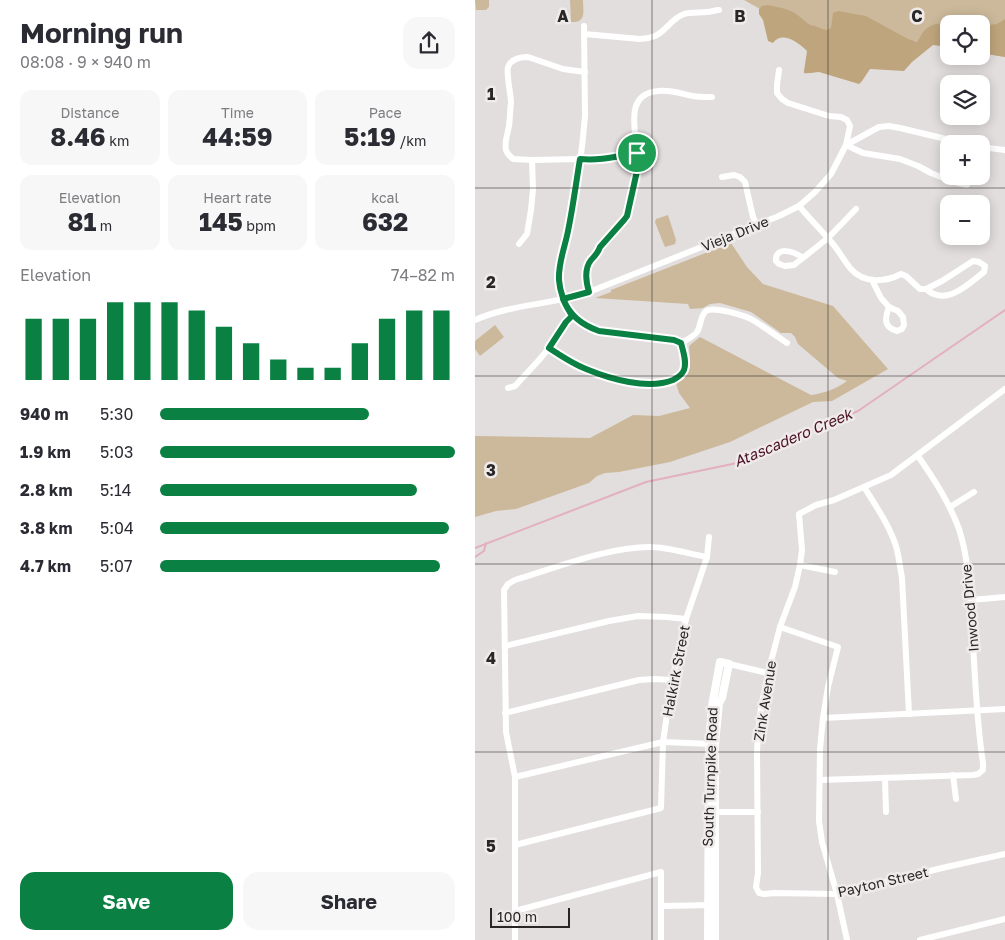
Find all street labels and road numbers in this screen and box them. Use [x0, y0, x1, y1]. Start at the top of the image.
street label: Vieja Drive [699, 212, 771, 255]
street label: Inwood Drive [957, 564, 982, 652]
street label: Halkirk Street [658, 624, 693, 718]
street label: Zink Avenue [750, 659, 779, 743]
street label: South Turnpike Road [699, 707, 720, 847]
street label: Payton Street [836, 863, 930, 900]

